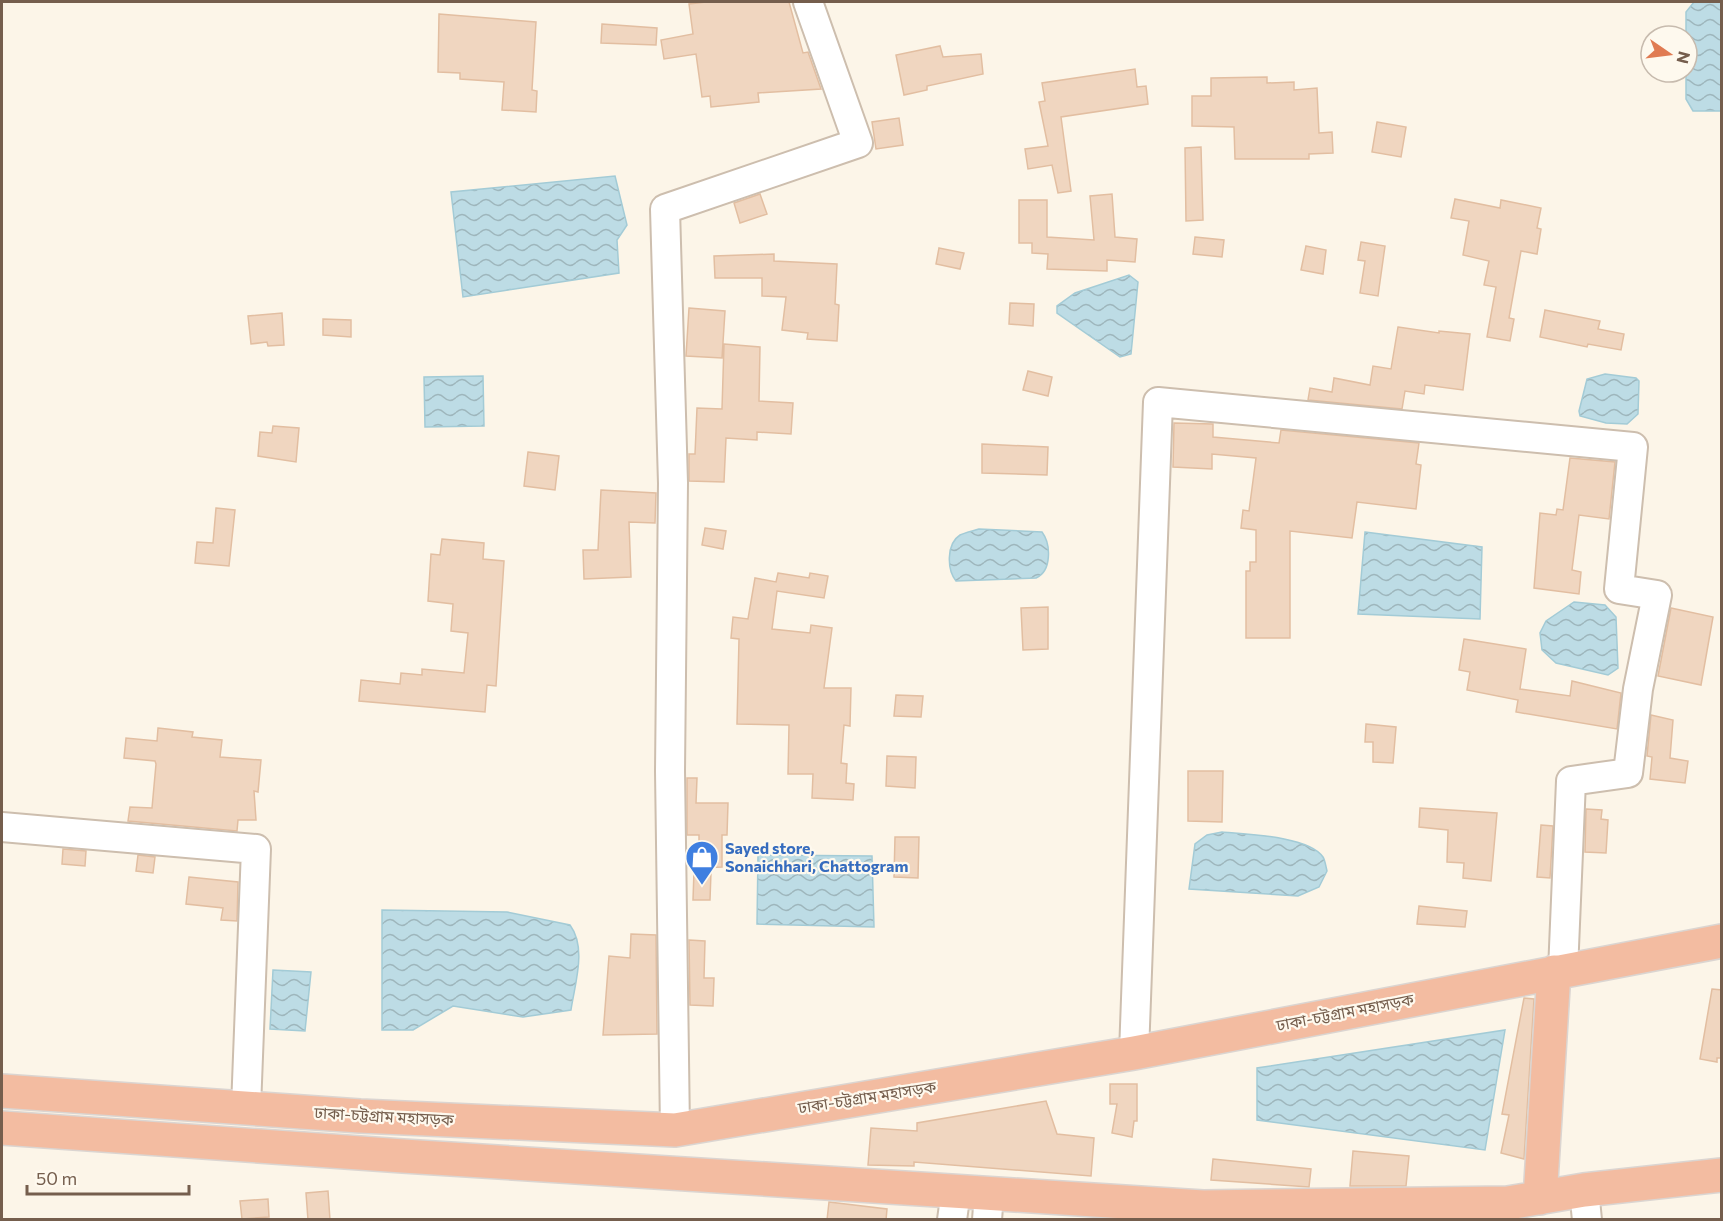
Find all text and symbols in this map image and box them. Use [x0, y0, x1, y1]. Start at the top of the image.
north arrow [1639, 24, 1699, 84]
text: N [1673, 50, 1695, 66]
place label: Sayed store, Sonaichhari, Chattogram [725, 838, 908, 875]
shop icon: Sayed store, Sonaichhari, Chattogram [684, 839, 720, 886]
street label: ঢাকা-চট্টগ্রাম মহাসড়ক [1274, 989, 1416, 1034]
street label: ঢাকা-চট্টগ্রাম মহাসড়ক [795, 1076, 938, 1117]
street label: ঢাকা-চট্টগ্রাম মহাসড়ক [313, 1102, 455, 1129]
scale bar [27, 1158, 189, 1196]
text: 50 m [36, 1167, 77, 1189]

